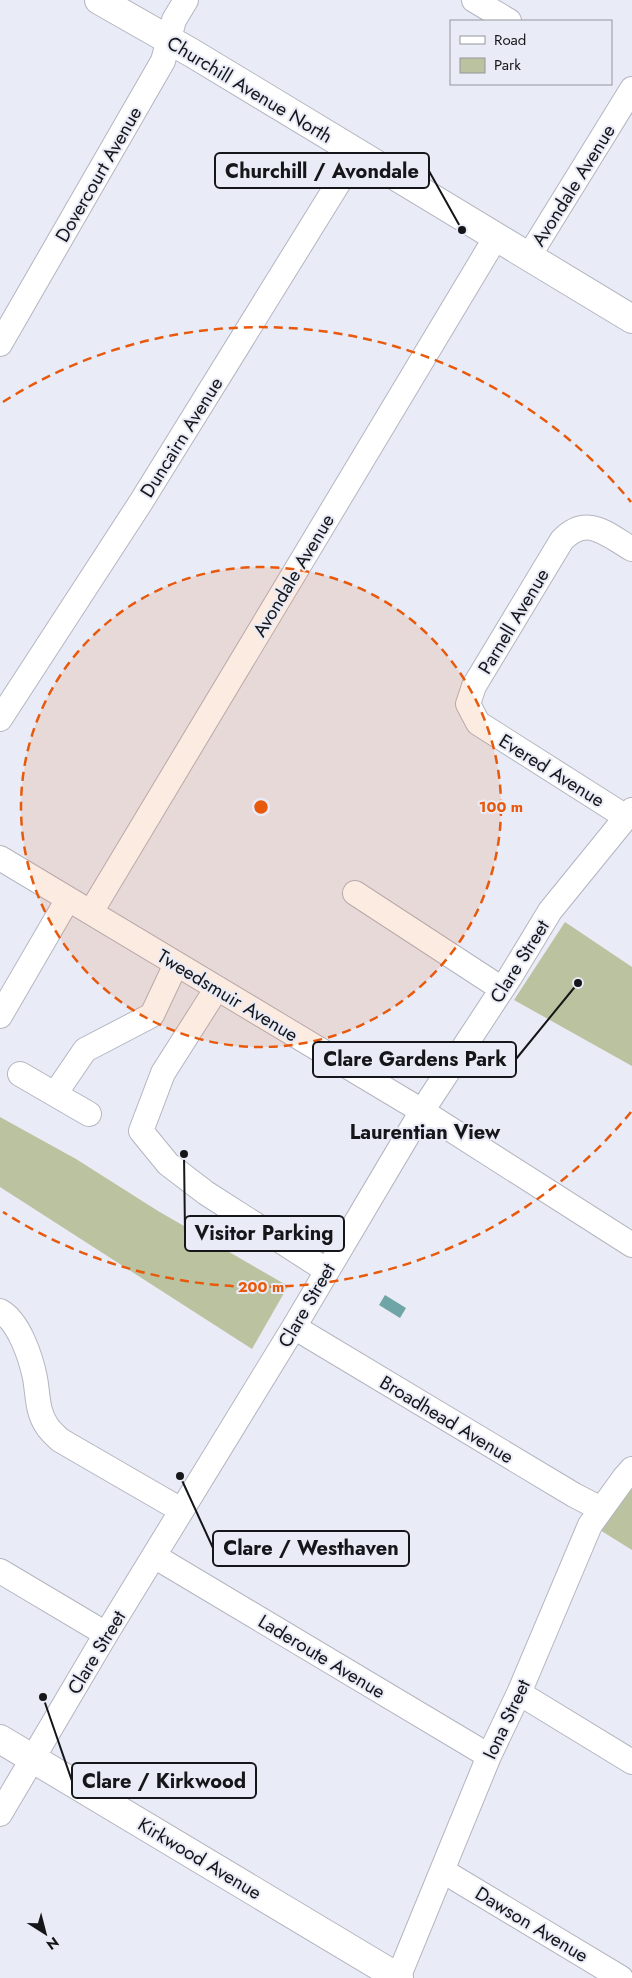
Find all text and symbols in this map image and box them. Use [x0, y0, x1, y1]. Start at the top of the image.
legend [450, 20, 612, 85]
street label: Churchill Avenue North [162, 29, 338, 150]
text: Road [494, 29, 526, 51]
text: Park [494, 54, 521, 76]
street label: Dovercourt Avenue [49, 101, 148, 247]
street label: Avondale Avenue [525, 119, 622, 251]
callout: Churchill / Avondale [215, 153, 429, 188]
text: Churchill / Avondale [225, 157, 419, 186]
street label: Duncairn Avenue [134, 372, 229, 503]
street label: Avondale Avenue [246, 509, 341, 642]
street label: Parnell Avenue [471, 563, 556, 679]
street label: Evered Avenue [494, 727, 610, 814]
text: 100 m [479, 796, 523, 818]
centre of rings [252, 798, 270, 816]
street label: Clare Street [483, 914, 556, 1008]
street label: Tweedsmuir Avenue [152, 943, 303, 1048]
callout: Clare Gardens Park [313, 1042, 516, 1077]
text: Clare Gardens Park [323, 1045, 507, 1074]
district label: Laurentian View [350, 1118, 501, 1147]
callout: Visitor Parking [185, 1216, 344, 1251]
text: Visitor Parking [194, 1219, 333, 1248]
street label: Clare Street [271, 1258, 342, 1353]
text: 200 m [238, 1276, 284, 1298]
street label: Broadhead Avenue [375, 1369, 519, 1470]
callout: Clare / Westhaven [213, 1531, 409, 1566]
text: Clare / Westhaven [223, 1534, 399, 1563]
street label: Clare Street [61, 1605, 132, 1699]
street label: Laderoute Avenue [253, 1608, 391, 1705]
street label: Iona Street [476, 1675, 537, 1764]
callout: Clare / Kirkwood [72, 1763, 256, 1798]
text: Clare / Kirkwood [82, 1767, 246, 1796]
street label: Kirkwood Avenue [133, 1811, 267, 1906]
street label: Dawson Avenue [470, 1880, 594, 1969]
north arrow [20, 1908, 70, 1958]
text: N [42, 1932, 63, 1955]

